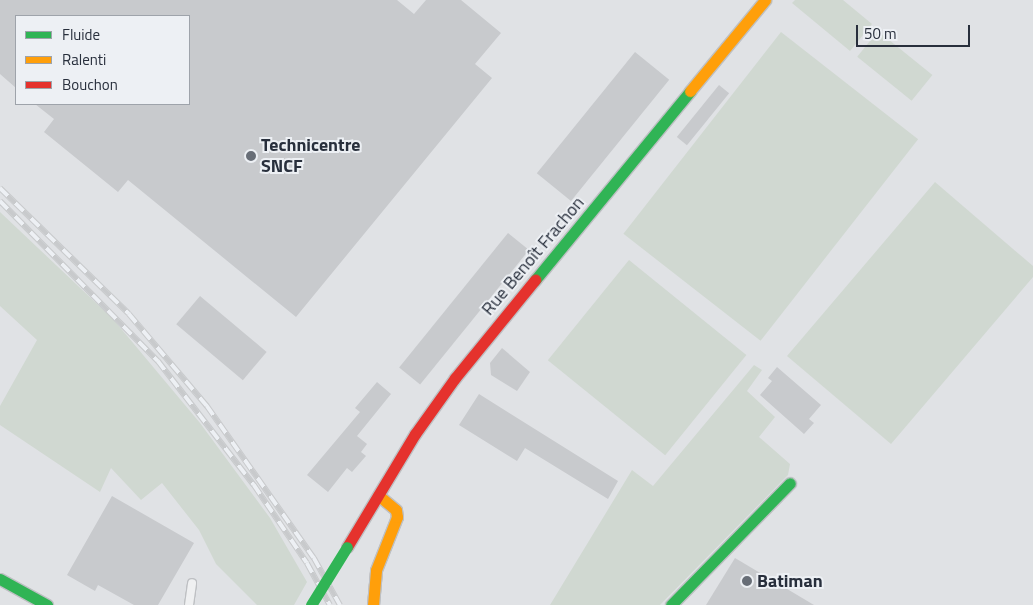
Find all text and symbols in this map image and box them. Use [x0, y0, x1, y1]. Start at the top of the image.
legend [15, 15, 190, 105]
scale bar [858, 15, 972, 47]
text: 50 m [864, 22, 897, 45]
text: Fluide [62, 23, 100, 46]
text: Ralenti [62, 48, 106, 71]
text: Bouchon [62, 73, 118, 96]
place label: Technicentre SNCF [261, 135, 361, 178]
marker: Technicentre SNCF [245, 150, 257, 162]
street label: Rue Benoît Frachon [477, 192, 589, 320]
place label: Batiman [757, 570, 823, 592]
marker: Batiman [741, 575, 753, 587]

